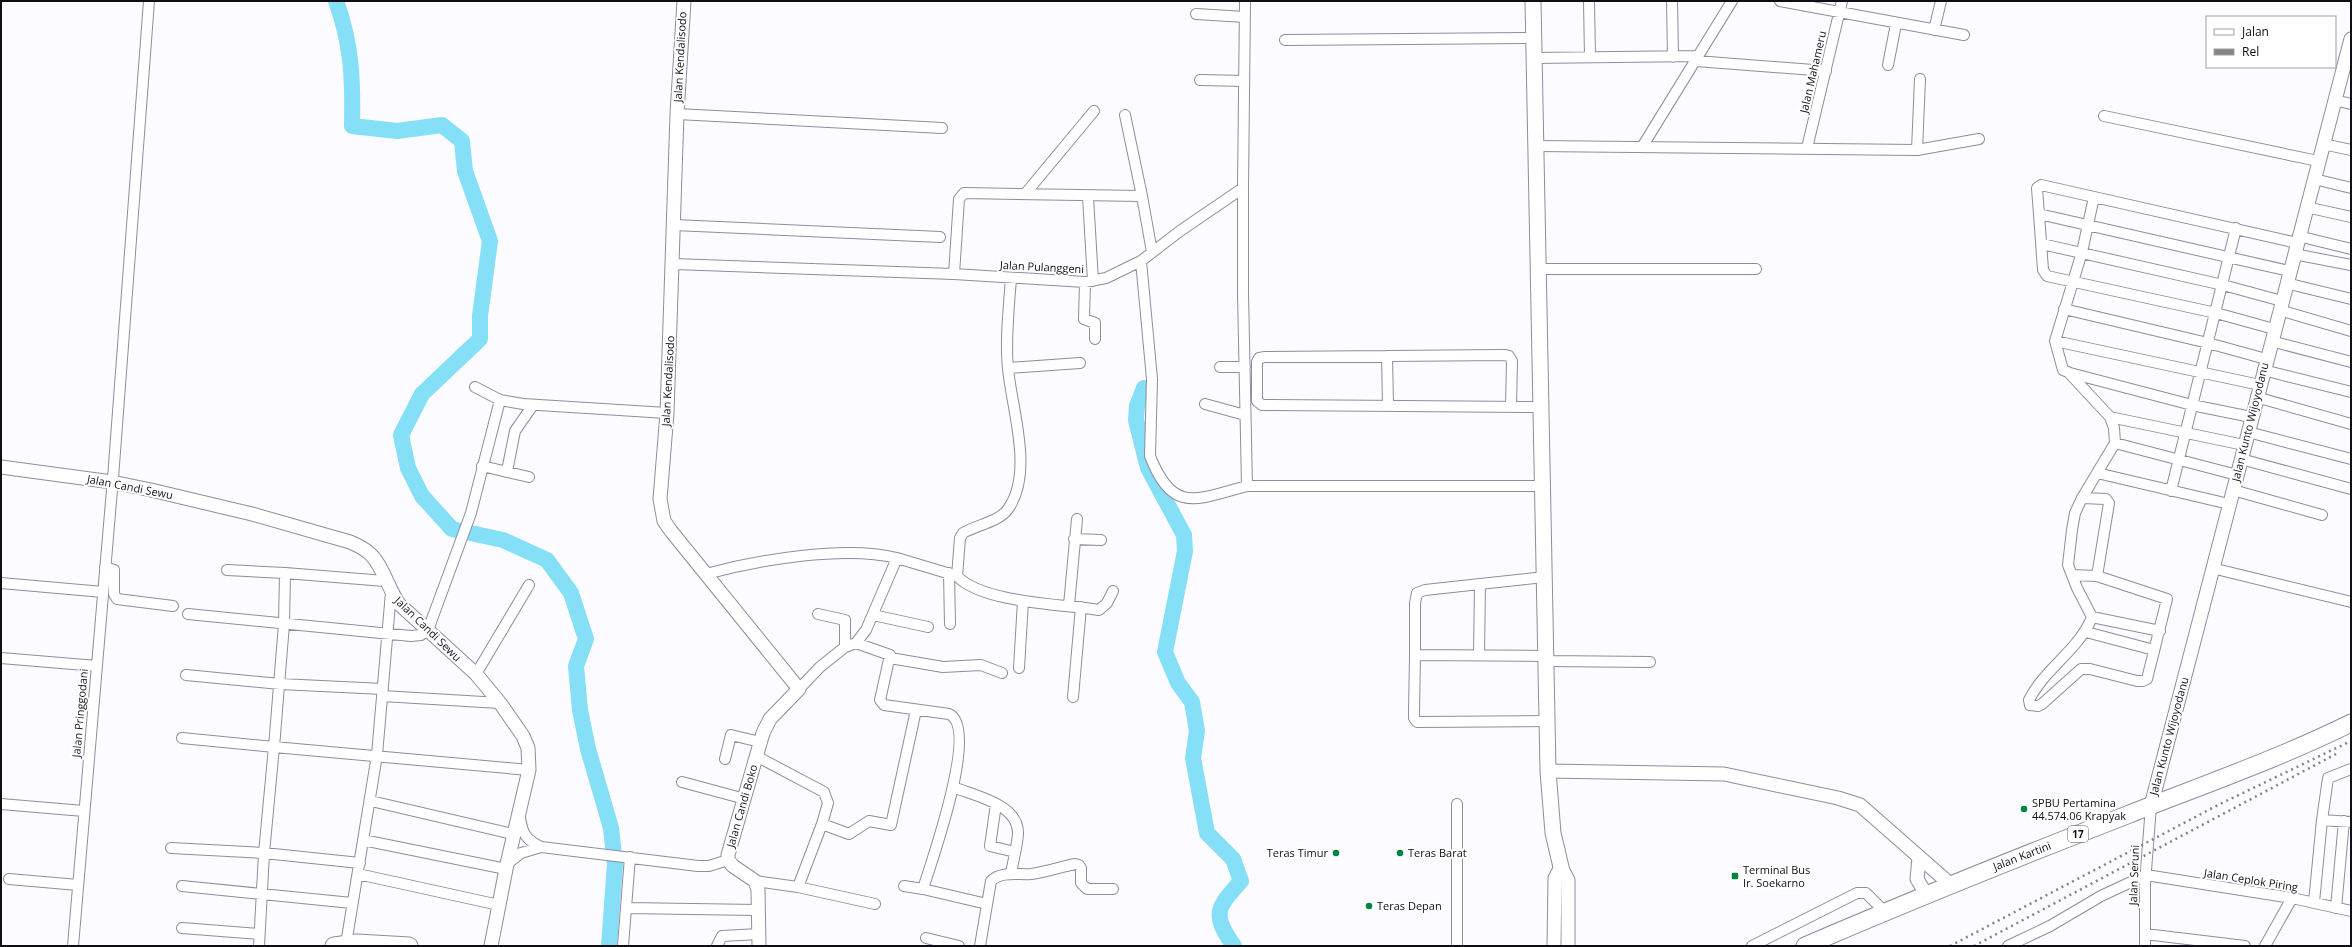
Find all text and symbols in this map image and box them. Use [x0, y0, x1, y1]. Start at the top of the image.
street label: Jalan Kendalisodo [670, 11, 689, 104]
legend [2206, 16, 2336, 68]
text: Jalan [2241, 23, 2269, 40]
street label: Jalan Mahameru [1796, 29, 1829, 115]
text: Rel [2242, 43, 2259, 60]
street label: Jalan Pulanggeni [999, 257, 1084, 276]
street label: Jalan Kendalisodo [658, 335, 677, 428]
street label: Jalan Kunto Wijoyodanu [2227, 361, 2272, 484]
street label: Jalan Candi Sewu [85, 471, 174, 502]
street label: Jalan Candi Sewu [391, 592, 465, 664]
street label: Jalan Pringgodani [68, 668, 91, 759]
street label: Jalan Kunto Wijoyodanu [2145, 675, 2192, 798]
street label: Jalan Candi Boko [722, 762, 761, 850]
place label: SPBU Pertamina 44.574.06 Krapyak [2032, 795, 2126, 823]
marker: SPBU Pertamina 44.574.06 Krapyak [2019, 804, 2029, 814]
road number: 17 [2068, 826, 2088, 842]
street label: Jalan Kartini [1990, 838, 2053, 874]
street label: Jalan Seruni [2125, 844, 2142, 906]
place label: Teras Timur [1267, 845, 1328, 860]
place label: Teras Barat [1408, 845, 1467, 860]
marker: Teras Timur [1331, 848, 1341, 858]
marker: Teras Barat [1395, 848, 1405, 858]
place label: Terminal Bus Ir. Soekarno [1743, 862, 1810, 890]
street label: Jalan Ceplok Piring [2202, 865, 2299, 894]
marker: Terminal Bus Ir. Soekarno [1730, 871, 1740, 881]
place label: Teras Depan [1377, 898, 1442, 913]
marker: Teras Depan [1364, 901, 1374, 911]

